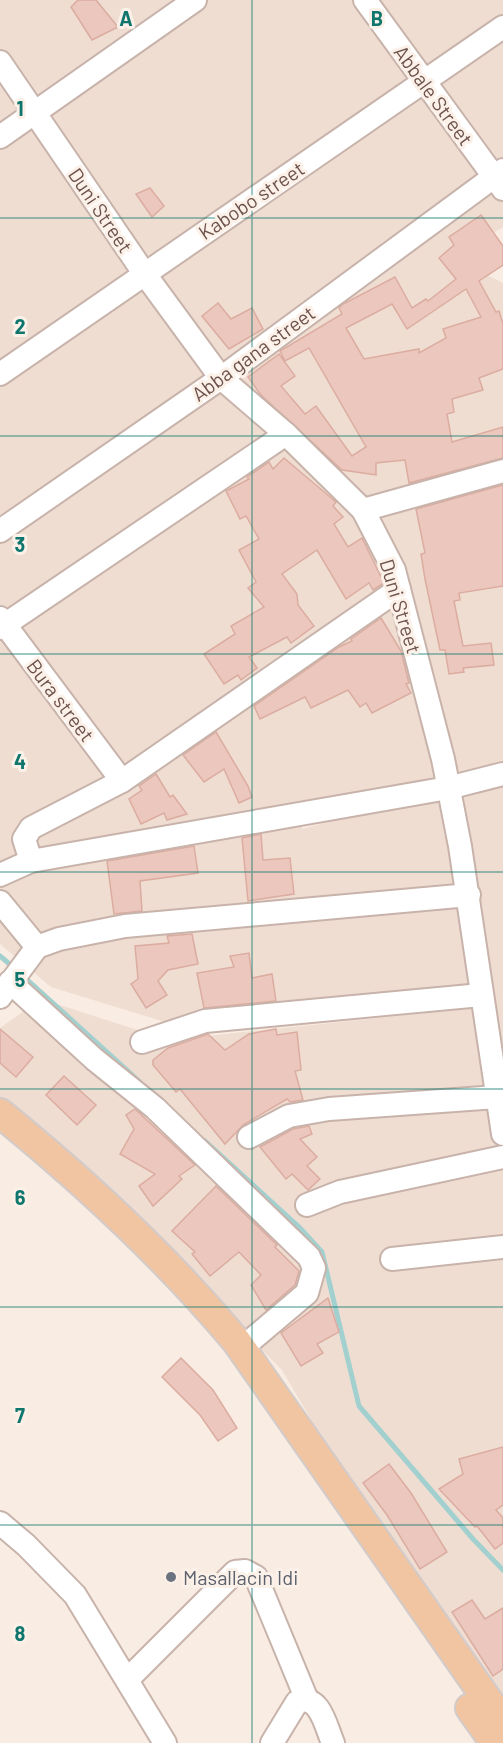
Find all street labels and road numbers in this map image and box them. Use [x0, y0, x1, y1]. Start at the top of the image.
street label: Abbale Street [390, 40, 478, 150]
street label: Kabobo street [194, 156, 308, 244]
street label: Duni Street [64, 163, 138, 257]
street label: Abba gana street [187, 300, 319, 406]
street label: Duni Street [375, 556, 427, 656]
street label: Bura street [22, 654, 100, 746]

